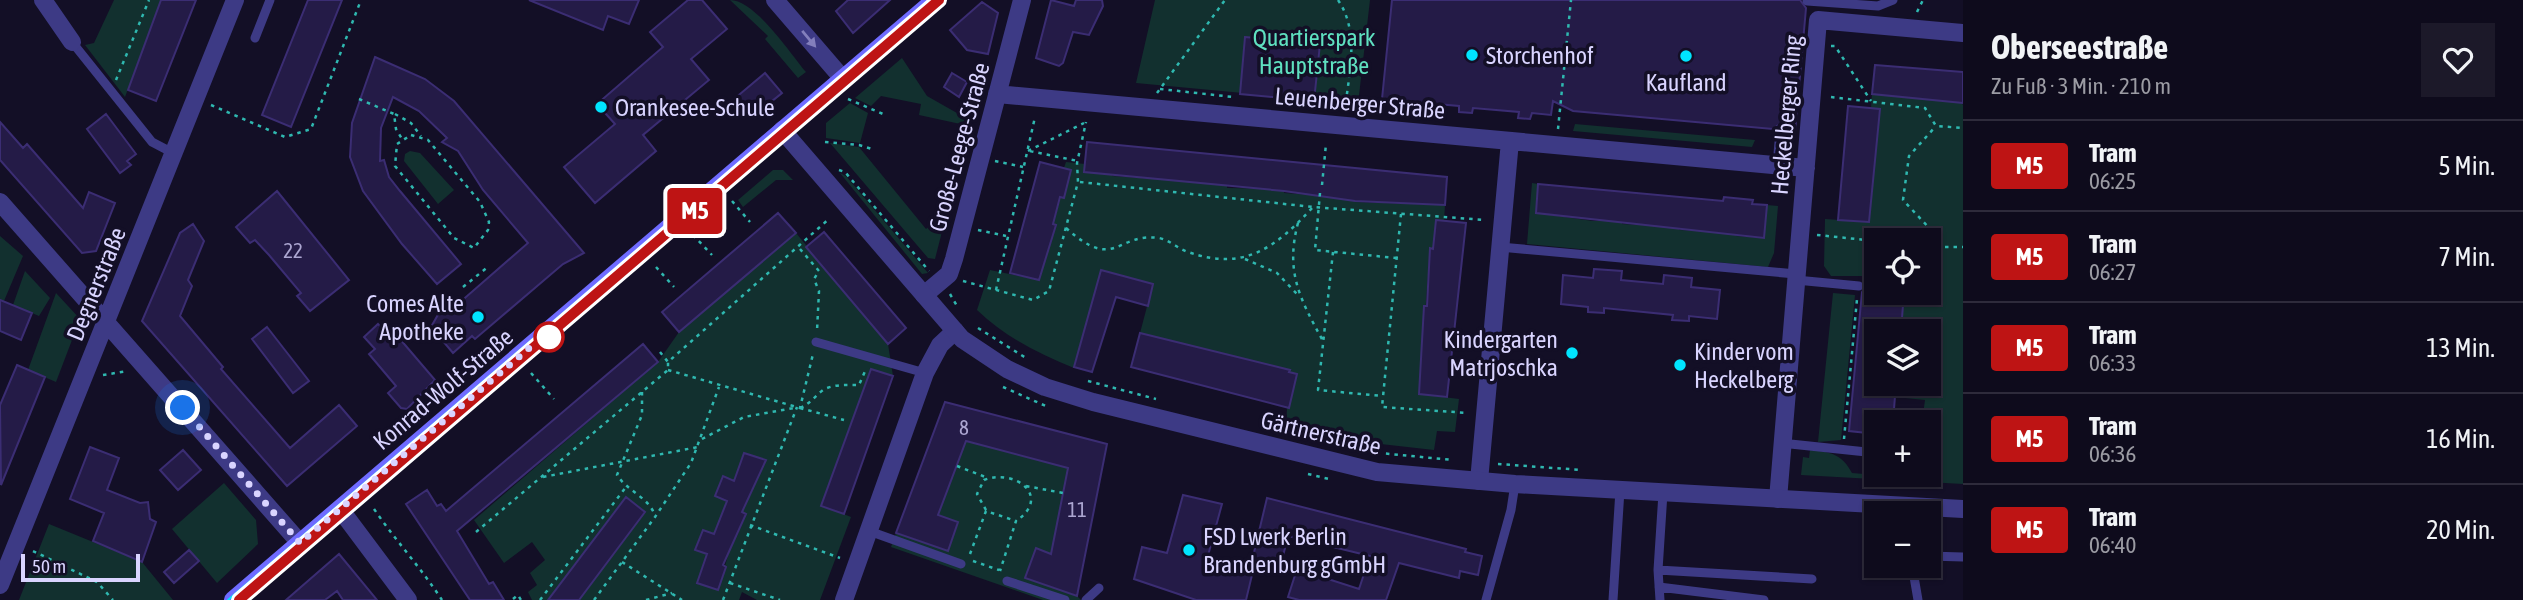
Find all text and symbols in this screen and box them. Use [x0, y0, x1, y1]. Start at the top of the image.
button: heart [2421, 23, 2495, 97]
park label: Quartierspark Hauptstraße [1253, 24, 1376, 79]
text: Oberseestraße [1991, 28, 2168, 66]
one-way arrow [801, 30, 817, 48]
street label: Heckelberger Ring [1766, 33, 1806, 196]
place label: Storchenhof [1486, 42, 1594, 69]
marker: Storchenhof [1464, 47, 1480, 63]
marker: Kaufland [1678, 48, 1694, 64]
street label: Große-Leege-Straße [923, 60, 995, 234]
place label: Kaufland [1645, 69, 1727, 96]
text: Zu Fuß · 3 Min. · 210 m [1991, 73, 2171, 99]
street label: Leuenberger Straße [1274, 82, 1446, 124]
place label: Orankesee-Schule [615, 94, 775, 121]
marker: Orankesee-Schule [593, 99, 609, 115]
text: Tram [2089, 138, 2137, 168]
text: 5 Min. [2439, 151, 2495, 181]
text: M5 [2016, 152, 2043, 179]
text: 06:25 [2089, 168, 2136, 194]
line badge: M5 [664, 188, 726, 234]
text: M5 [681, 197, 709, 224]
street label: Degnerstraße [61, 224, 131, 344]
map controls [1864, 228, 1941, 578]
button: locate [1864, 228, 1941, 305]
text: Tram [2089, 229, 2137, 259]
house number: 22 [283, 238, 303, 262]
text: 7 Min. [2439, 242, 2495, 272]
text: M5 [2016, 243, 2043, 270]
text: 06:27 [2089, 259, 2136, 285]
place label: Comes Alte Apotheke [366, 290, 464, 345]
marker: Comes Alte Apotheke [470, 309, 486, 325]
button: layers [1864, 319, 1941, 396]
text: Tram [2089, 320, 2137, 350]
unlabelled marker [534, 322, 564, 352]
street label: Konrad-Wolf-Straße [368, 323, 518, 455]
place label: Kindergarten Matrjoschka [1443, 326, 1558, 381]
text: 13 Min. [2426, 333, 2495, 363]
text: M5 [2016, 334, 2043, 361]
place label: Kinder vom Heckelberg [1694, 338, 1795, 393]
marker: Kindergarten Matrjoschka [1564, 345, 1580, 361]
text: 06:33 [2089, 350, 2136, 376]
marker: Kinder vom Heckelberg [1672, 357, 1688, 373]
your location [165, 390, 200, 425]
street label: Gärtnerstraße [1258, 406, 1384, 460]
button: + [1864, 410, 1941, 487]
text: Tram [2089, 411, 2137, 441]
house number: 8 [959, 415, 969, 439]
text: 16 Min. [2426, 424, 2495, 454]
text: M5 [2016, 425, 2043, 452]
text: 06:36 [2089, 441, 2136, 467]
house number: 11 [1067, 497, 1087, 521]
button: − [1864, 501, 1941, 578]
text: Tram [2089, 502, 2137, 532]
text: 20 Min. [2426, 515, 2495, 545]
text: M5 [2016, 516, 2043, 543]
place label: FSD Lwerk Berlin Brandenburg gGmbH [1203, 523, 1386, 578]
text: 06:40 [2089, 532, 2136, 558]
marker: FSD Lwerk Berlin Brandenburg gGmbH [1181, 542, 1197, 558]
scale bar [21, 551, 140, 583]
text: 50 m [32, 555, 66, 577]

